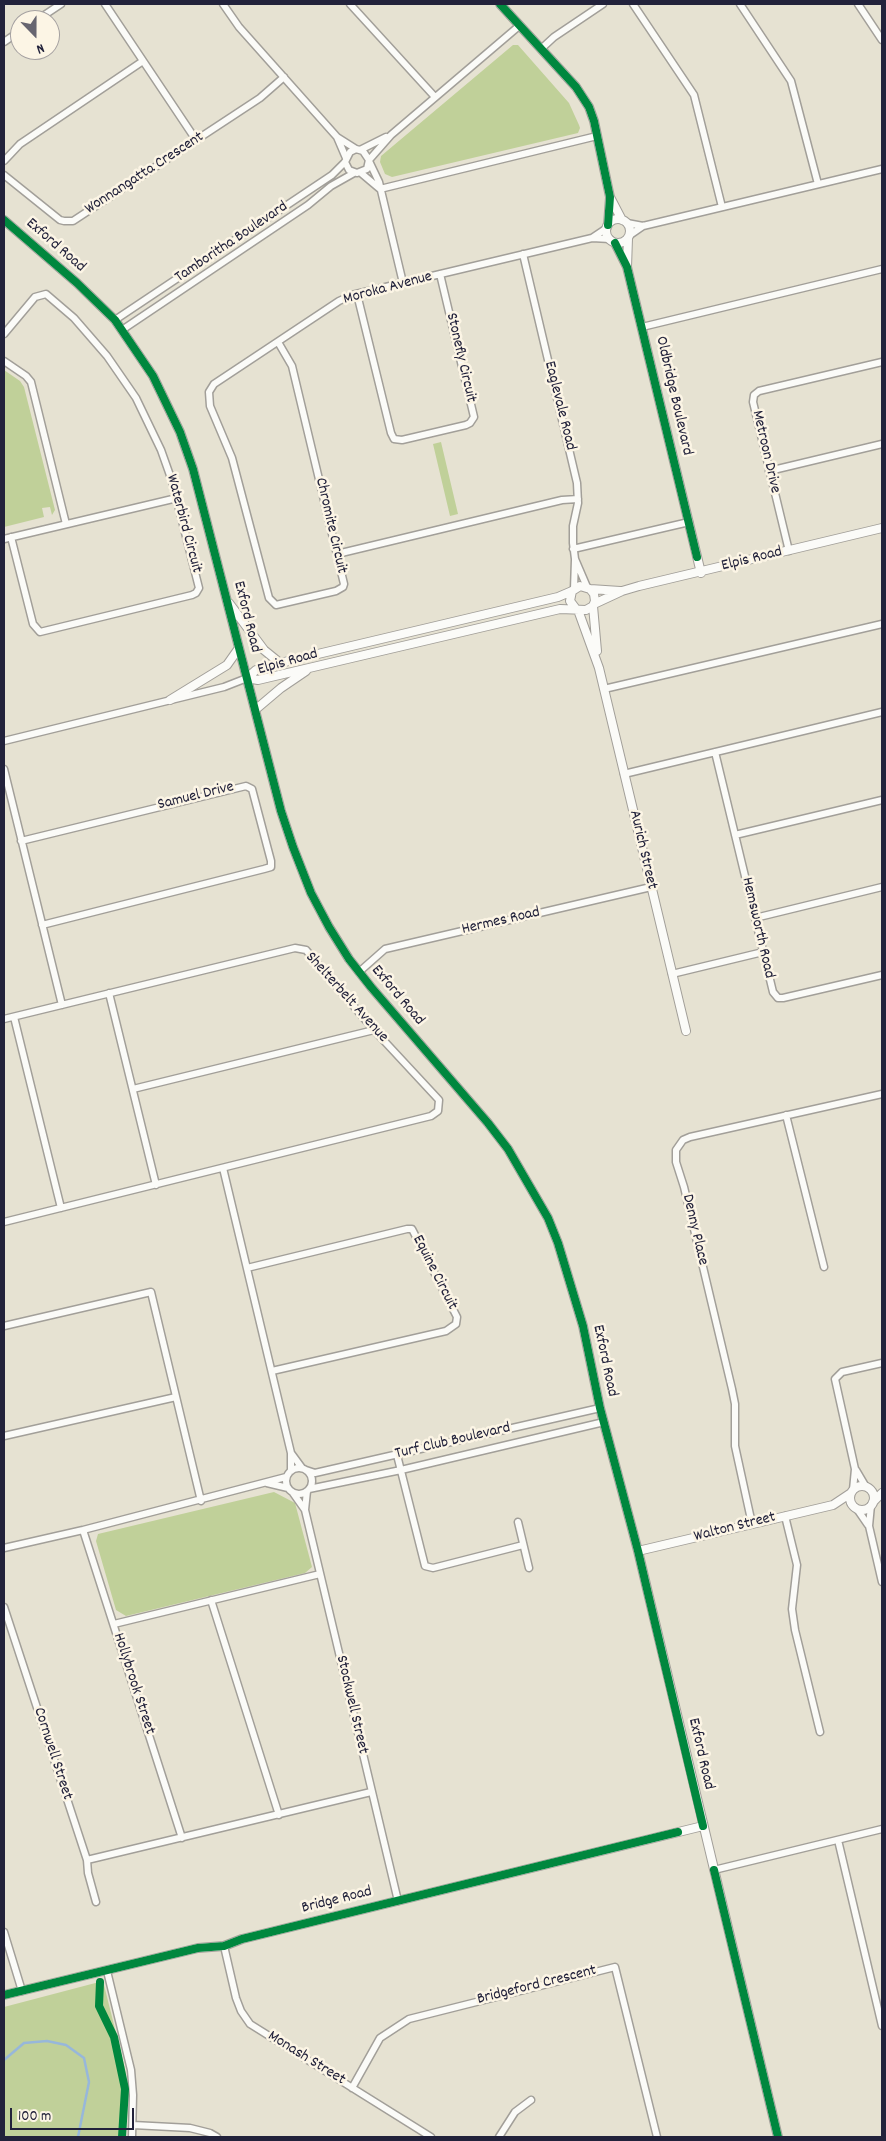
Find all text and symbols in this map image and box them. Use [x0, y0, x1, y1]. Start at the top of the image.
north arrow [10, 10, 60, 60]
text: N [33, 37, 47, 59]
street label: Wonnangatta Crescent [82, 128, 208, 220]
street label: Tamboritha Boulevard [172, 198, 292, 288]
street label: Exford Road [21, 215, 89, 277]
street label: Moroka Avenue [342, 268, 434, 310]
street label: Stonefly Circuit [440, 311, 480, 405]
street label: Oldbridge Boulevard [650, 335, 696, 457]
street label: Eaglevale Road [539, 359, 579, 453]
street label: Metroon Drive [746, 409, 784, 495]
street label: Waterbird Circuit [161, 473, 205, 575]
street label: Chromite Circuit [310, 476, 350, 576]
street label: Elpis Road [720, 543, 784, 577]
street label: Exford Road [228, 579, 264, 655]
street label: Elpis Road [256, 645, 320, 681]
street label: Samuel Drive [156, 778, 236, 816]
street label: Aurich Street [624, 808, 660, 892]
street label: Hemsworth Road [736, 876, 778, 980]
street label: Hermes Road [460, 904, 542, 940]
street label: Shelterbelt Avenue [300, 949, 392, 1047]
street label: Exford Road [366, 962, 428, 1030]
street label: Denny Place [677, 1193, 711, 1267]
street label: Equine Circuit [407, 1232, 461, 1314]
street label: Exford Road [587, 1323, 621, 1399]
street label: Turf Club Boulevard [393, 1419, 513, 1465]
street label: Walton Street [692, 1509, 778, 1547]
street label: Hollybrook Street [108, 1631, 158, 1737]
street label: Stockwell Street [330, 1654, 372, 1756]
street label: Cornwell Street [28, 1705, 76, 1803]
street label: Exford Road [682, 1716, 718, 1792]
street label: Bridge Road [300, 1883, 374, 1919]
street label: Bridgeford Crescent [475, 1962, 599, 2010]
street label: Monash Street [264, 2028, 348, 2090]
scale bar [12, 2098, 136, 2130]
text: 100 m [18, 2106, 51, 2128]

